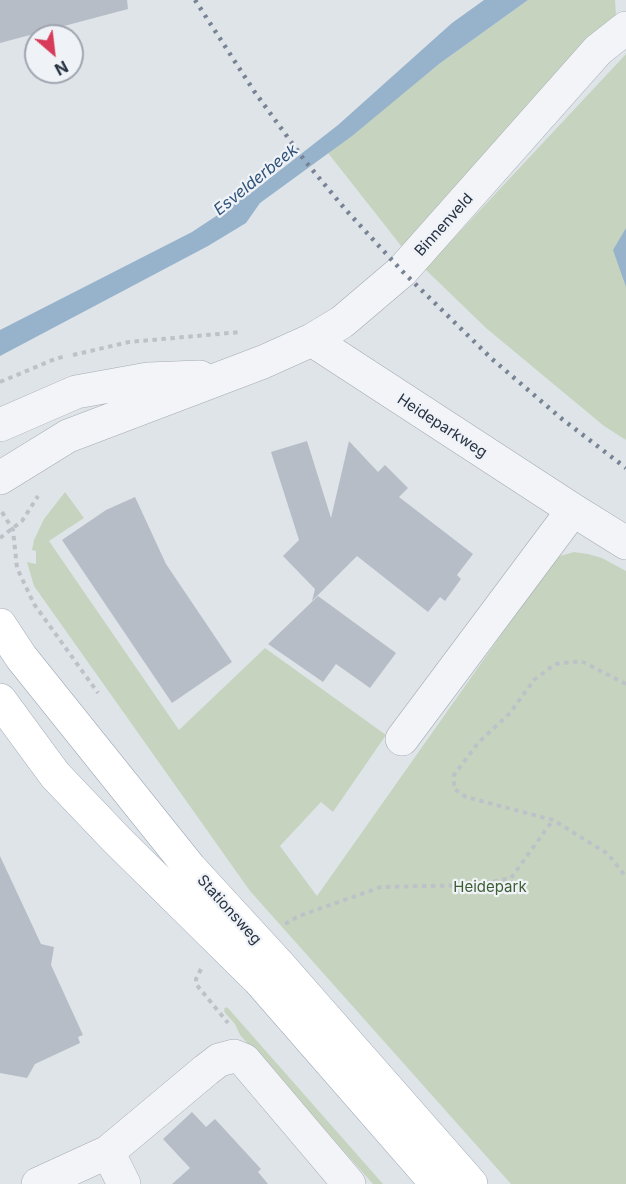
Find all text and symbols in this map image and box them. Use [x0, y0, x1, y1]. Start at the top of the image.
north arrow [24, 24, 84, 84]
text: N [51, 56, 72, 80]
water label: Esvelderbeek [210, 140, 302, 220]
street label: Binnenveld [411, 190, 477, 260]
street label: Heideparkweg [394, 390, 490, 462]
street label: Stationsweg [193, 872, 265, 948]
park label: Heidepark [453, 878, 527, 896]

